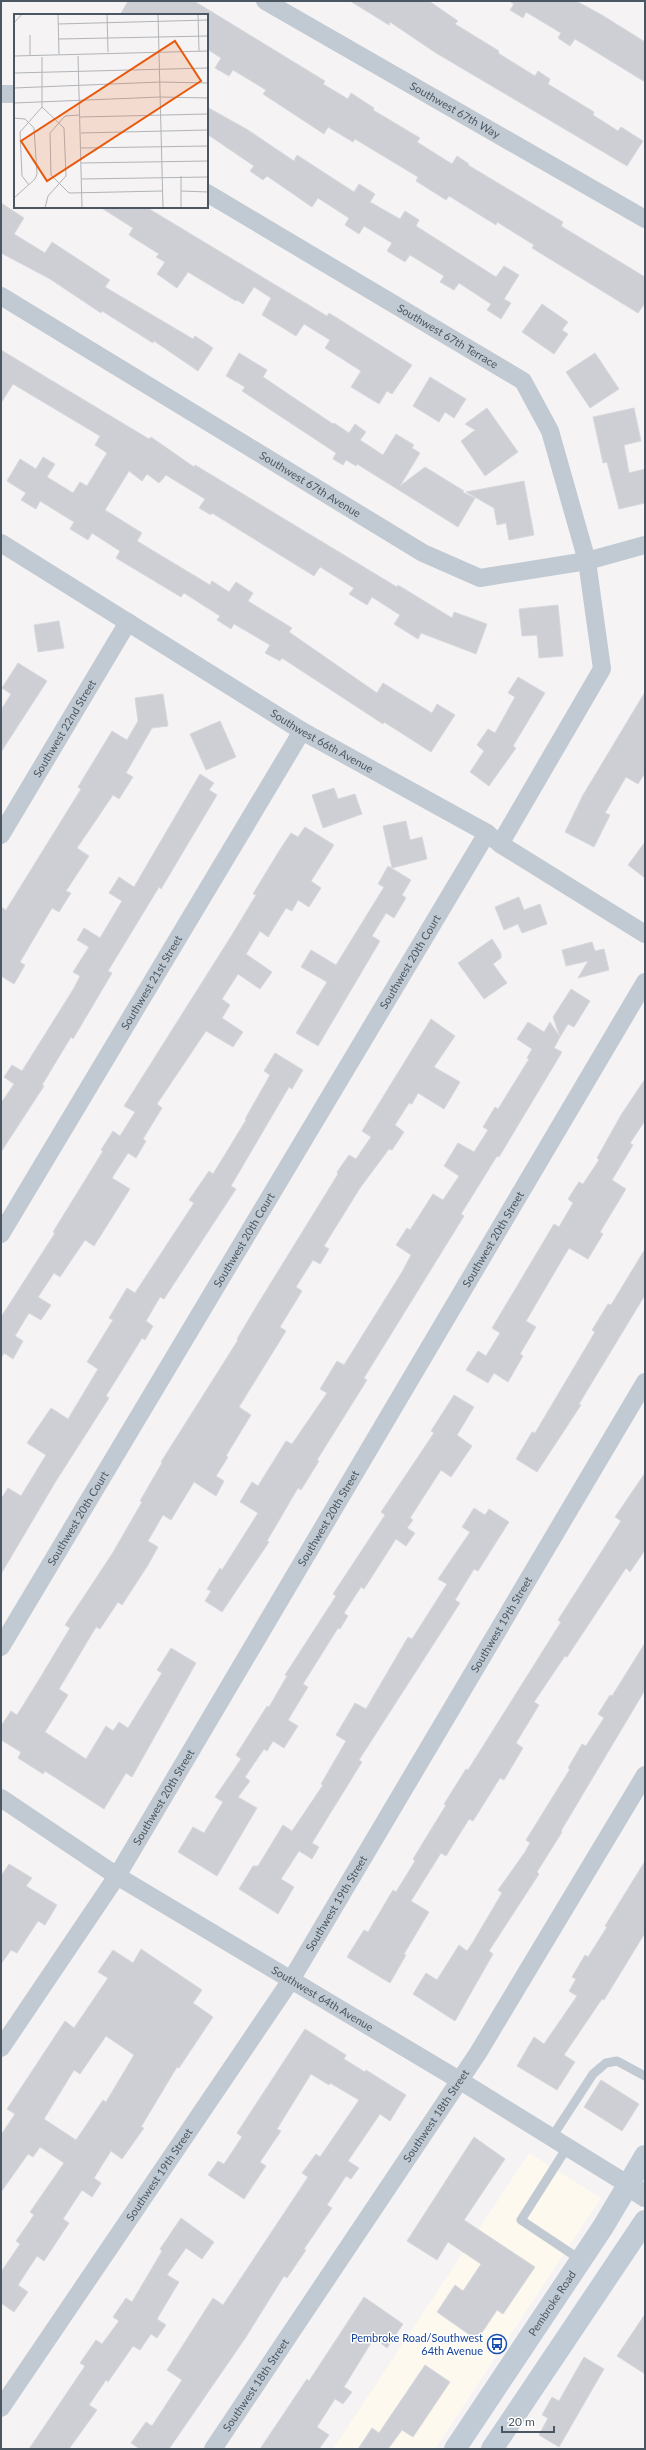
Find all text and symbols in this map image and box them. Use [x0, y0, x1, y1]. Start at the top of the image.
inset map [14, 14, 208, 208]
street label: Southwest 67th Way [408, 79, 503, 141]
street label: Southwest 67th Terrace [395, 301, 501, 371]
street label: Southwest 67th Avenue [257, 448, 364, 520]
street label: Southwest 22nd Street [30, 677, 98, 779]
street label: Southwest 66th Avenue [268, 706, 376, 775]
street label: Southwest 20th Court [376, 912, 443, 1011]
street label: Southwest 21st Street [118, 933, 184, 1032]
street label: Southwest 20th Street [459, 1189, 526, 1289]
street label: Southwest 20th Court [210, 1190, 277, 1289]
street label: Southwest 20th Court [44, 1468, 111, 1568]
street label: Southwest 20th Street [295, 1468, 361, 1568]
street label: Southwest 19th Street [468, 1574, 534, 1675]
street label: Southwest 20th Street [130, 1747, 196, 1847]
street label: Southwest 19th Street [303, 1853, 369, 1953]
street label: Southwest 64th Avenue [270, 1963, 376, 2034]
street label: Southwest 18th Street [400, 2066, 471, 2164]
street label: Southwest 19th Street [123, 2125, 195, 2223]
street label: Pembroke Road [525, 2268, 578, 2338]
place label: Pembroke Road/Southwest 64th Avenue [351, 2331, 483, 2357]
bus stop icon: Pembroke Road/Southwest 64th Avenue [486, 2333, 508, 2355]
street label: Southwest 18th Street [220, 2336, 291, 2434]
scale bar [502, 2408, 554, 2434]
text: 20 m [508, 2414, 535, 2429]

